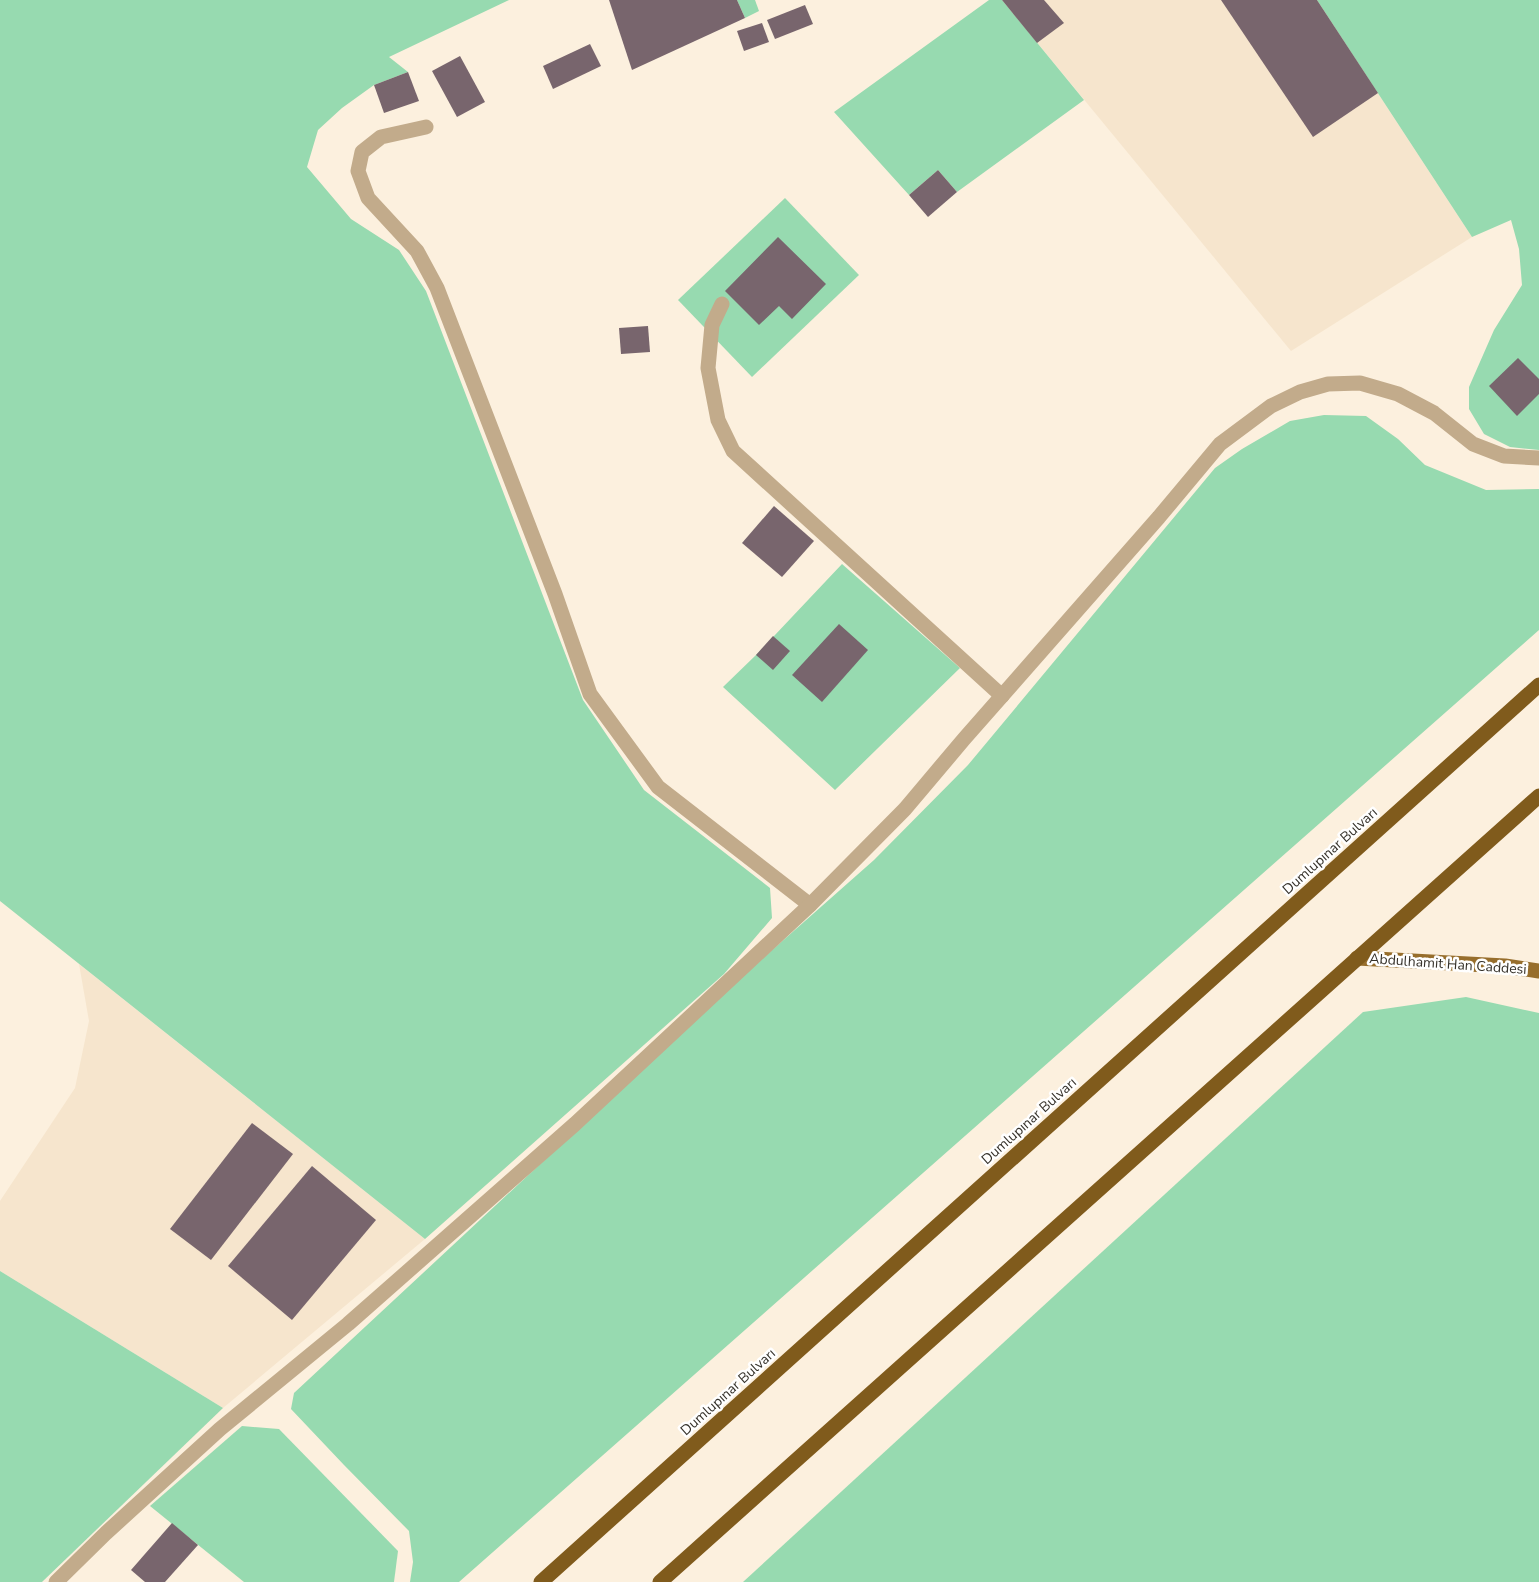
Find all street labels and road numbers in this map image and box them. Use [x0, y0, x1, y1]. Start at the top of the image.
street label: Dumlupınar Bulvarı [1278, 803, 1382, 899]
street label: Abdulhamit Han Caddesi [1369, 949, 1527, 979]
street label: Dumlupınar Bulvarı [977, 1073, 1081, 1169]
street label: Dumlupınar Bulvarı [676, 1344, 780, 1440]

